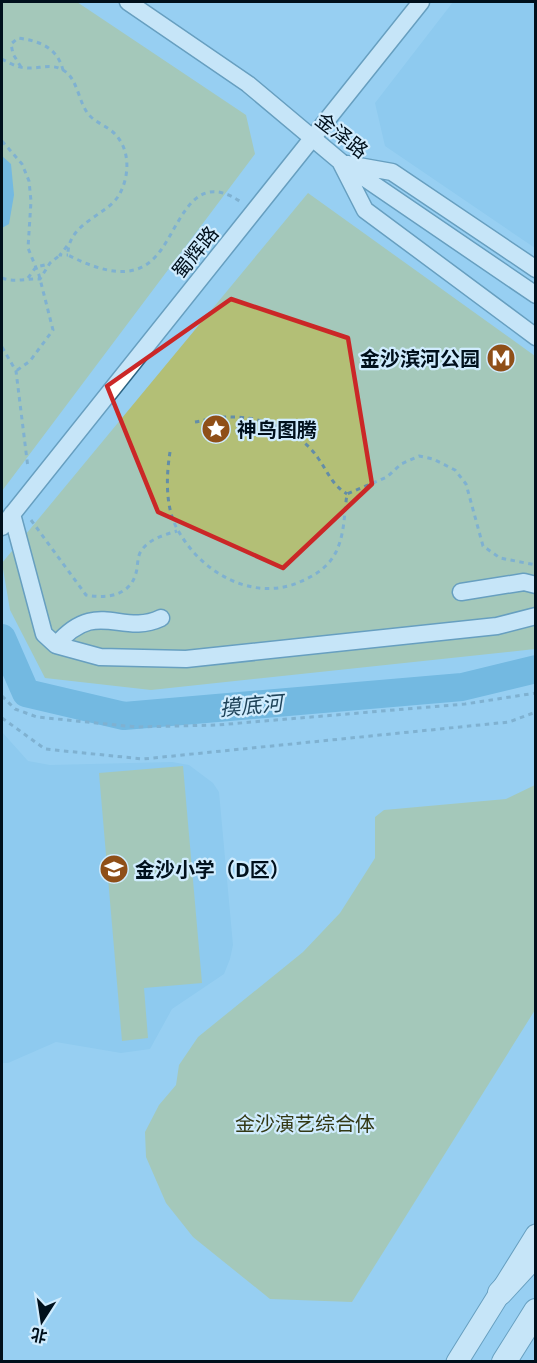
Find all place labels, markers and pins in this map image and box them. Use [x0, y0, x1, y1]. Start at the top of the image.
metro station icon: 金沙滨河公园 [485, 342, 517, 374]
place label: 金沙滨河公园 [360, 345, 480, 372]
place icon: 神鸟图腾 [200, 413, 232, 445]
place label: 神鸟图腾 [237, 416, 317, 443]
school or university icon: 金沙小学（D区） [98, 853, 130, 885]
place label: 金沙小学（D区） [135, 856, 290, 883]

